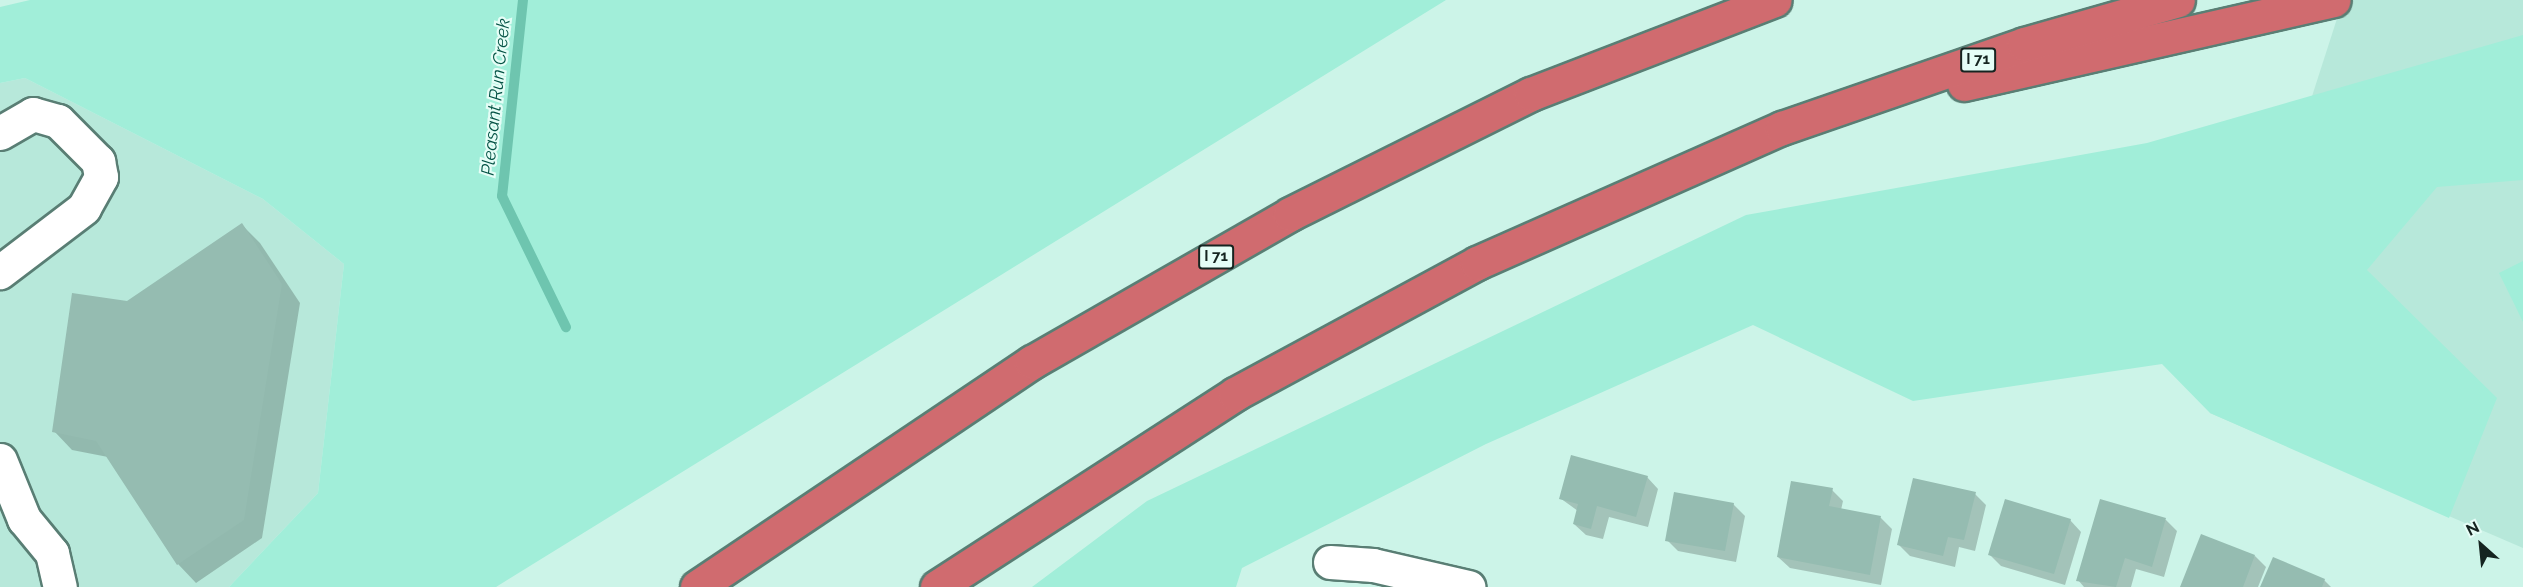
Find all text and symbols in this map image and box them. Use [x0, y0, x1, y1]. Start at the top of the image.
water label: Pleasant Run Creek [477, 17, 515, 177]
road number: I 71 [1960, 48, 1996, 72]
road number: I 71 [1198, 245, 1234, 269]
north arrow [2451, 515, 2511, 575]
text: N [2463, 517, 2482, 540]

